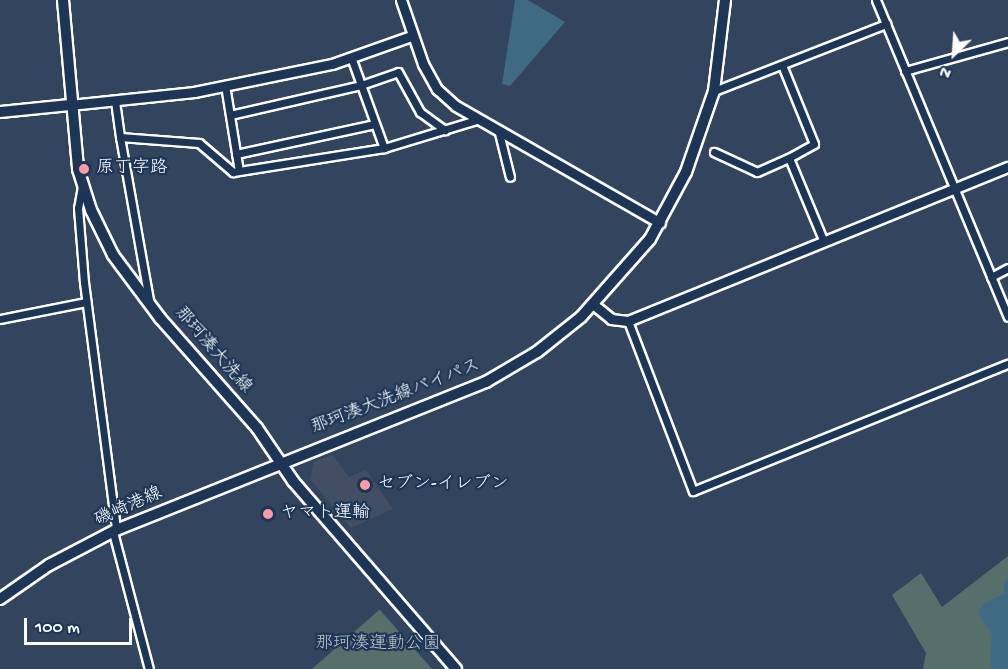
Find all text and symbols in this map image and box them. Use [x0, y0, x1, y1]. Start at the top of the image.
north arrow [924, 24, 984, 84]
text: N [937, 60, 955, 82]
place label: 原丁字路 [96, 158, 168, 180]
marker: 原丁字路 [77, 162, 91, 176]
street label: 那珂湊大洗線 [168, 303, 256, 399]
street label: 那珂湊大洗線バイパス [308, 356, 484, 440]
place label: セブン-イレブン [377, 474, 509, 496]
marker: セブン-イレブン [358, 478, 372, 492]
street label: 磯崎港線 [92, 483, 166, 533]
place label: ヤマト運輸 [280, 503, 370, 525]
marker: ヤマト運輸 [261, 507, 275, 521]
scale bar [27, 606, 135, 644]
text: 100 m [35, 618, 80, 639]
park label: 那珂湊運動公園 [315, 634, 441, 656]

